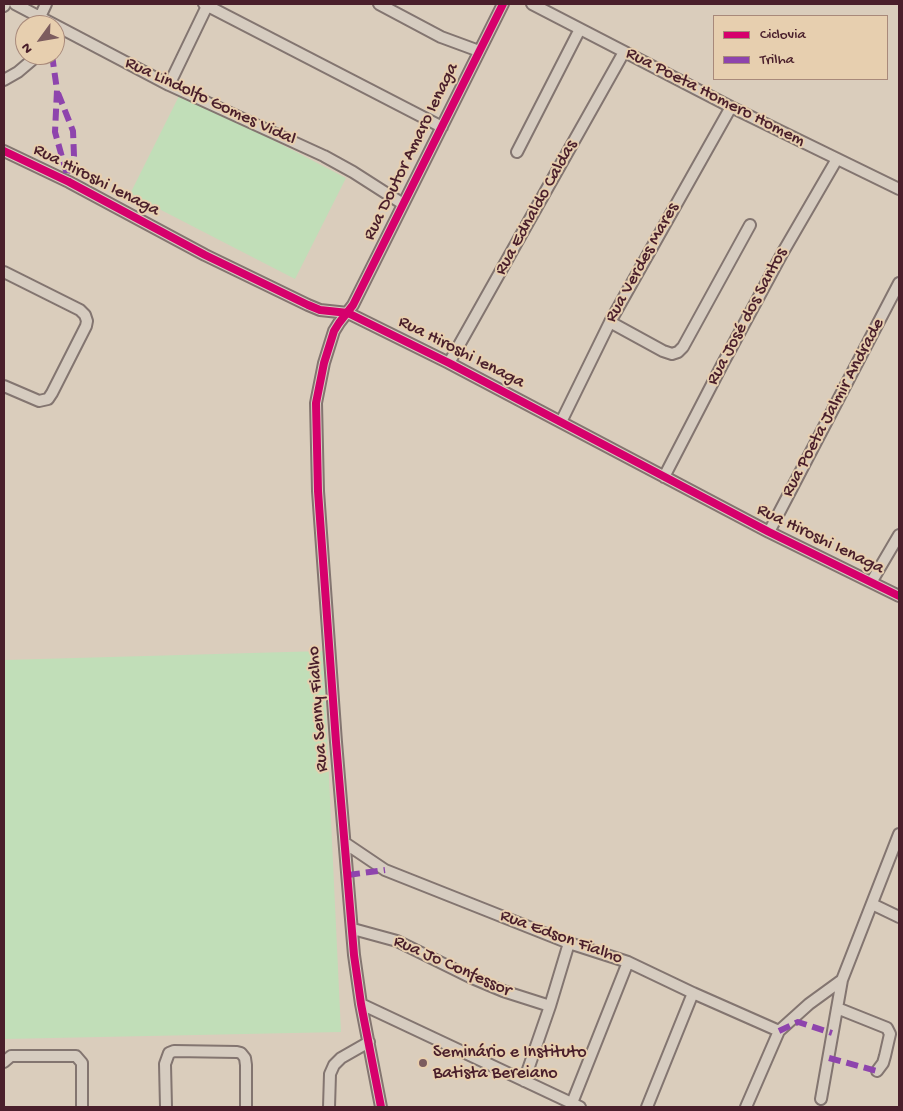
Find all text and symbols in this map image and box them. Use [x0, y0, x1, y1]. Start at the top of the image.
north arrow [15, 15, 65, 65]
legend [713, 15, 888, 80]
text: Ciclovia [760, 26, 806, 44]
text: N [18, 39, 37, 56]
street label: Rua Poeta Homero Homem [622, 43, 808, 153]
text: Trilha [760, 51, 794, 69]
street label: Rua Lindolfo Gomes Vidal [121, 53, 299, 151]
street label: Rua Doutor Amaro Ienaga [360, 60, 464, 244]
street label: Rua Ednaldo Caldas [491, 137, 583, 279]
street label: Rua Hiroshi Ienaga [29, 140, 163, 222]
street label: Rua Verdes Mares [601, 199, 685, 327]
street label: Rua José dos Santos [703, 245, 793, 389]
street label: Rua Hiroshi Ienaga [394, 312, 528, 394]
street label: Rua Poeta Jalmir Andrade [778, 315, 890, 501]
street label: Rua Hiroshi Ienaga [753, 500, 887, 580]
street label: Rua Senny Fialho [304, 645, 334, 773]
street label: Rua Edson Fialho [497, 906, 625, 970]
street label: Rua Jo Confessor [390, 931, 514, 1003]
place label: Seminário e Instituto Batista Bereiano [433, 1042, 587, 1084]
marker: Seminário e Instituto Batista Bereiano [417, 1057, 429, 1069]

